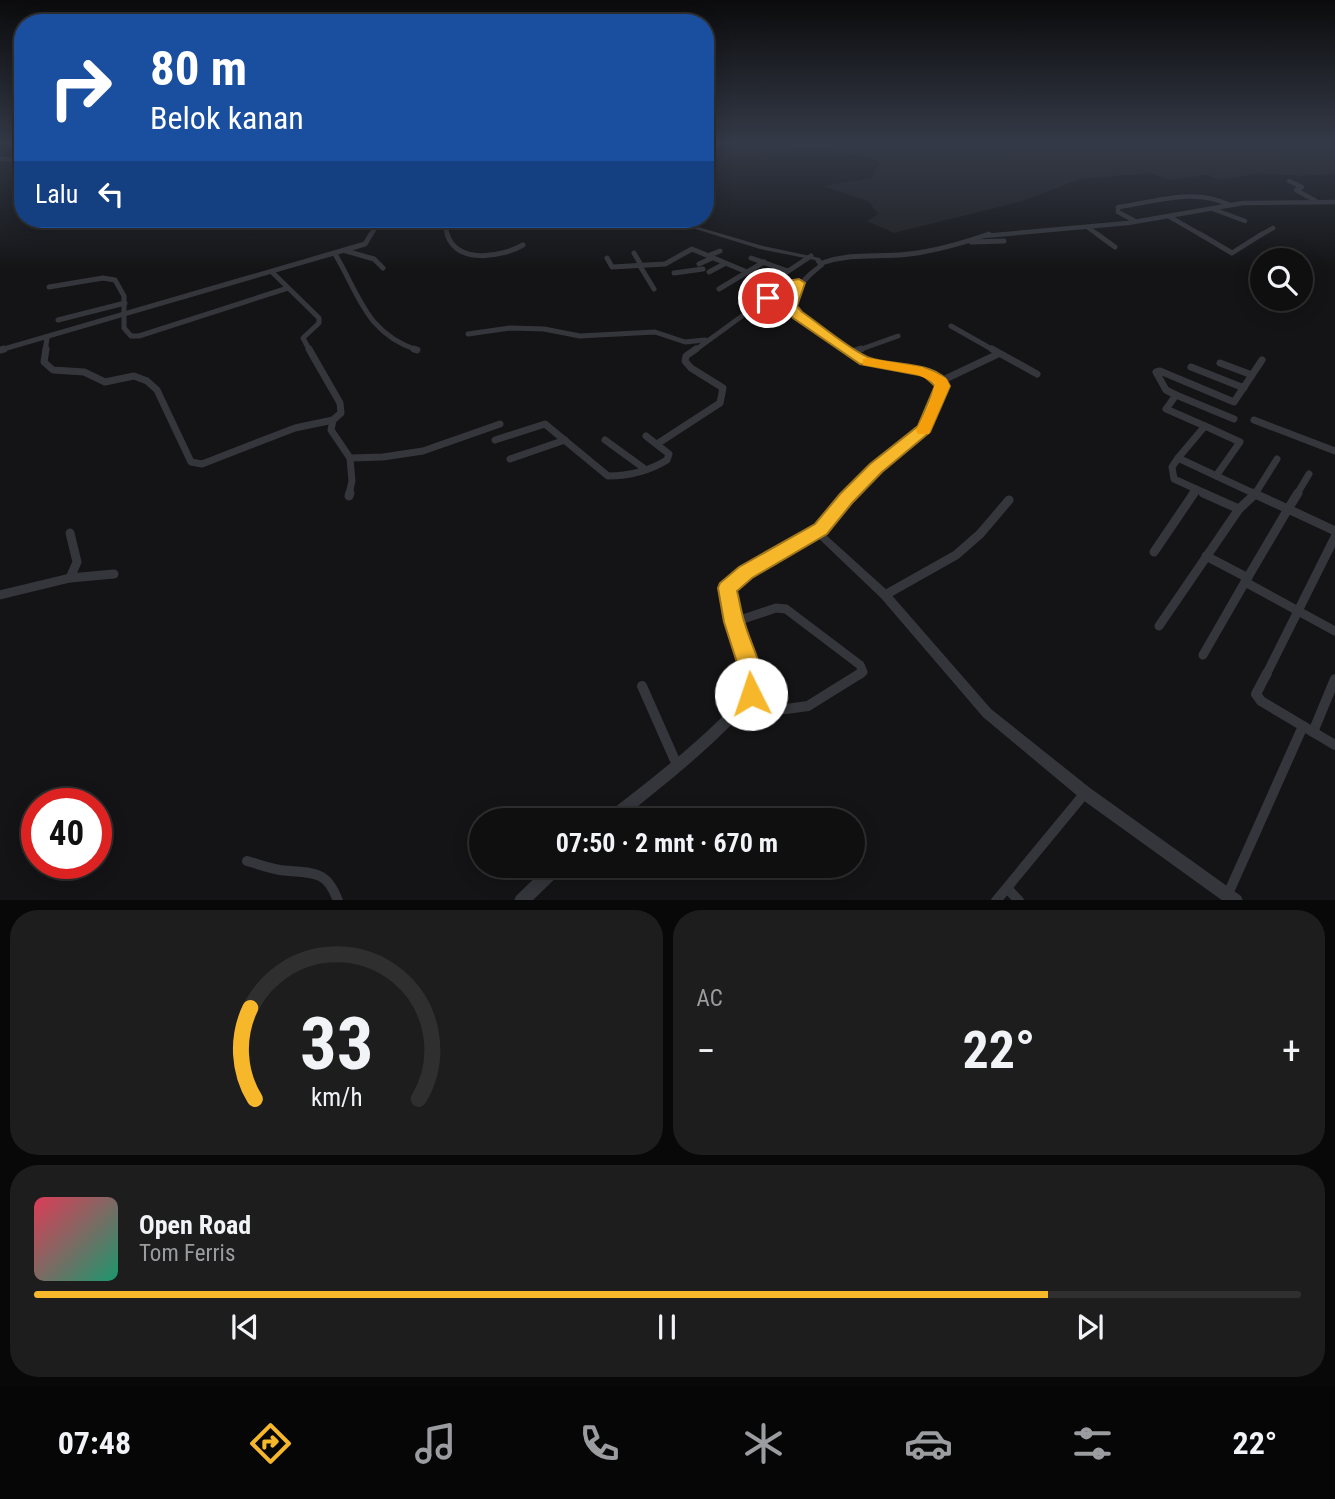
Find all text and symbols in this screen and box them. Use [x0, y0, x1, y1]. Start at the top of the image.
text: 80 m [150, 40, 247, 97]
icon: right [35, 42, 126, 133]
text: Belok kanan [150, 99, 304, 137]
icon: left [92, 175, 130, 213]
text: Lalu [35, 179, 78, 209]
map controls [1250, 248, 1313, 311]
button: search [1250, 248, 1313, 311]
pin [738, 268, 798, 328]
icon: arrive [749, 279, 787, 317]
position arrow [714, 657, 788, 731]
speed limit sign: 40 [21, 788, 112, 879]
text: 07:50 · 2 mnt · 670 m [556, 828, 778, 858]
text: AC [697, 985, 723, 1012]
text: 33 [299, 1001, 373, 1087]
text: 22° [962, 1020, 1035, 1081]
text: − [697, 1029, 716, 1073]
text: + [1282, 1029, 1301, 1073]
text: km/h [311, 1082, 362, 1111]
text: Open Road [139, 1210, 251, 1240]
text: Tom Ferris [139, 1240, 235, 1267]
icon: previous [226, 1308, 264, 1346]
icon: pause [648, 1308, 686, 1346]
icon: next [1071, 1308, 1109, 1346]
icon: directions [246, 1419, 295, 1468]
icon: music [411, 1419, 460, 1468]
icon: phone [575, 1419, 624, 1468]
icon: climate [739, 1419, 788, 1468]
icon: car [904, 1419, 953, 1468]
icon: filters [1068, 1419, 1117, 1468]
text: 07:48 [58, 1424, 131, 1462]
text: 22° [1233, 1424, 1277, 1462]

